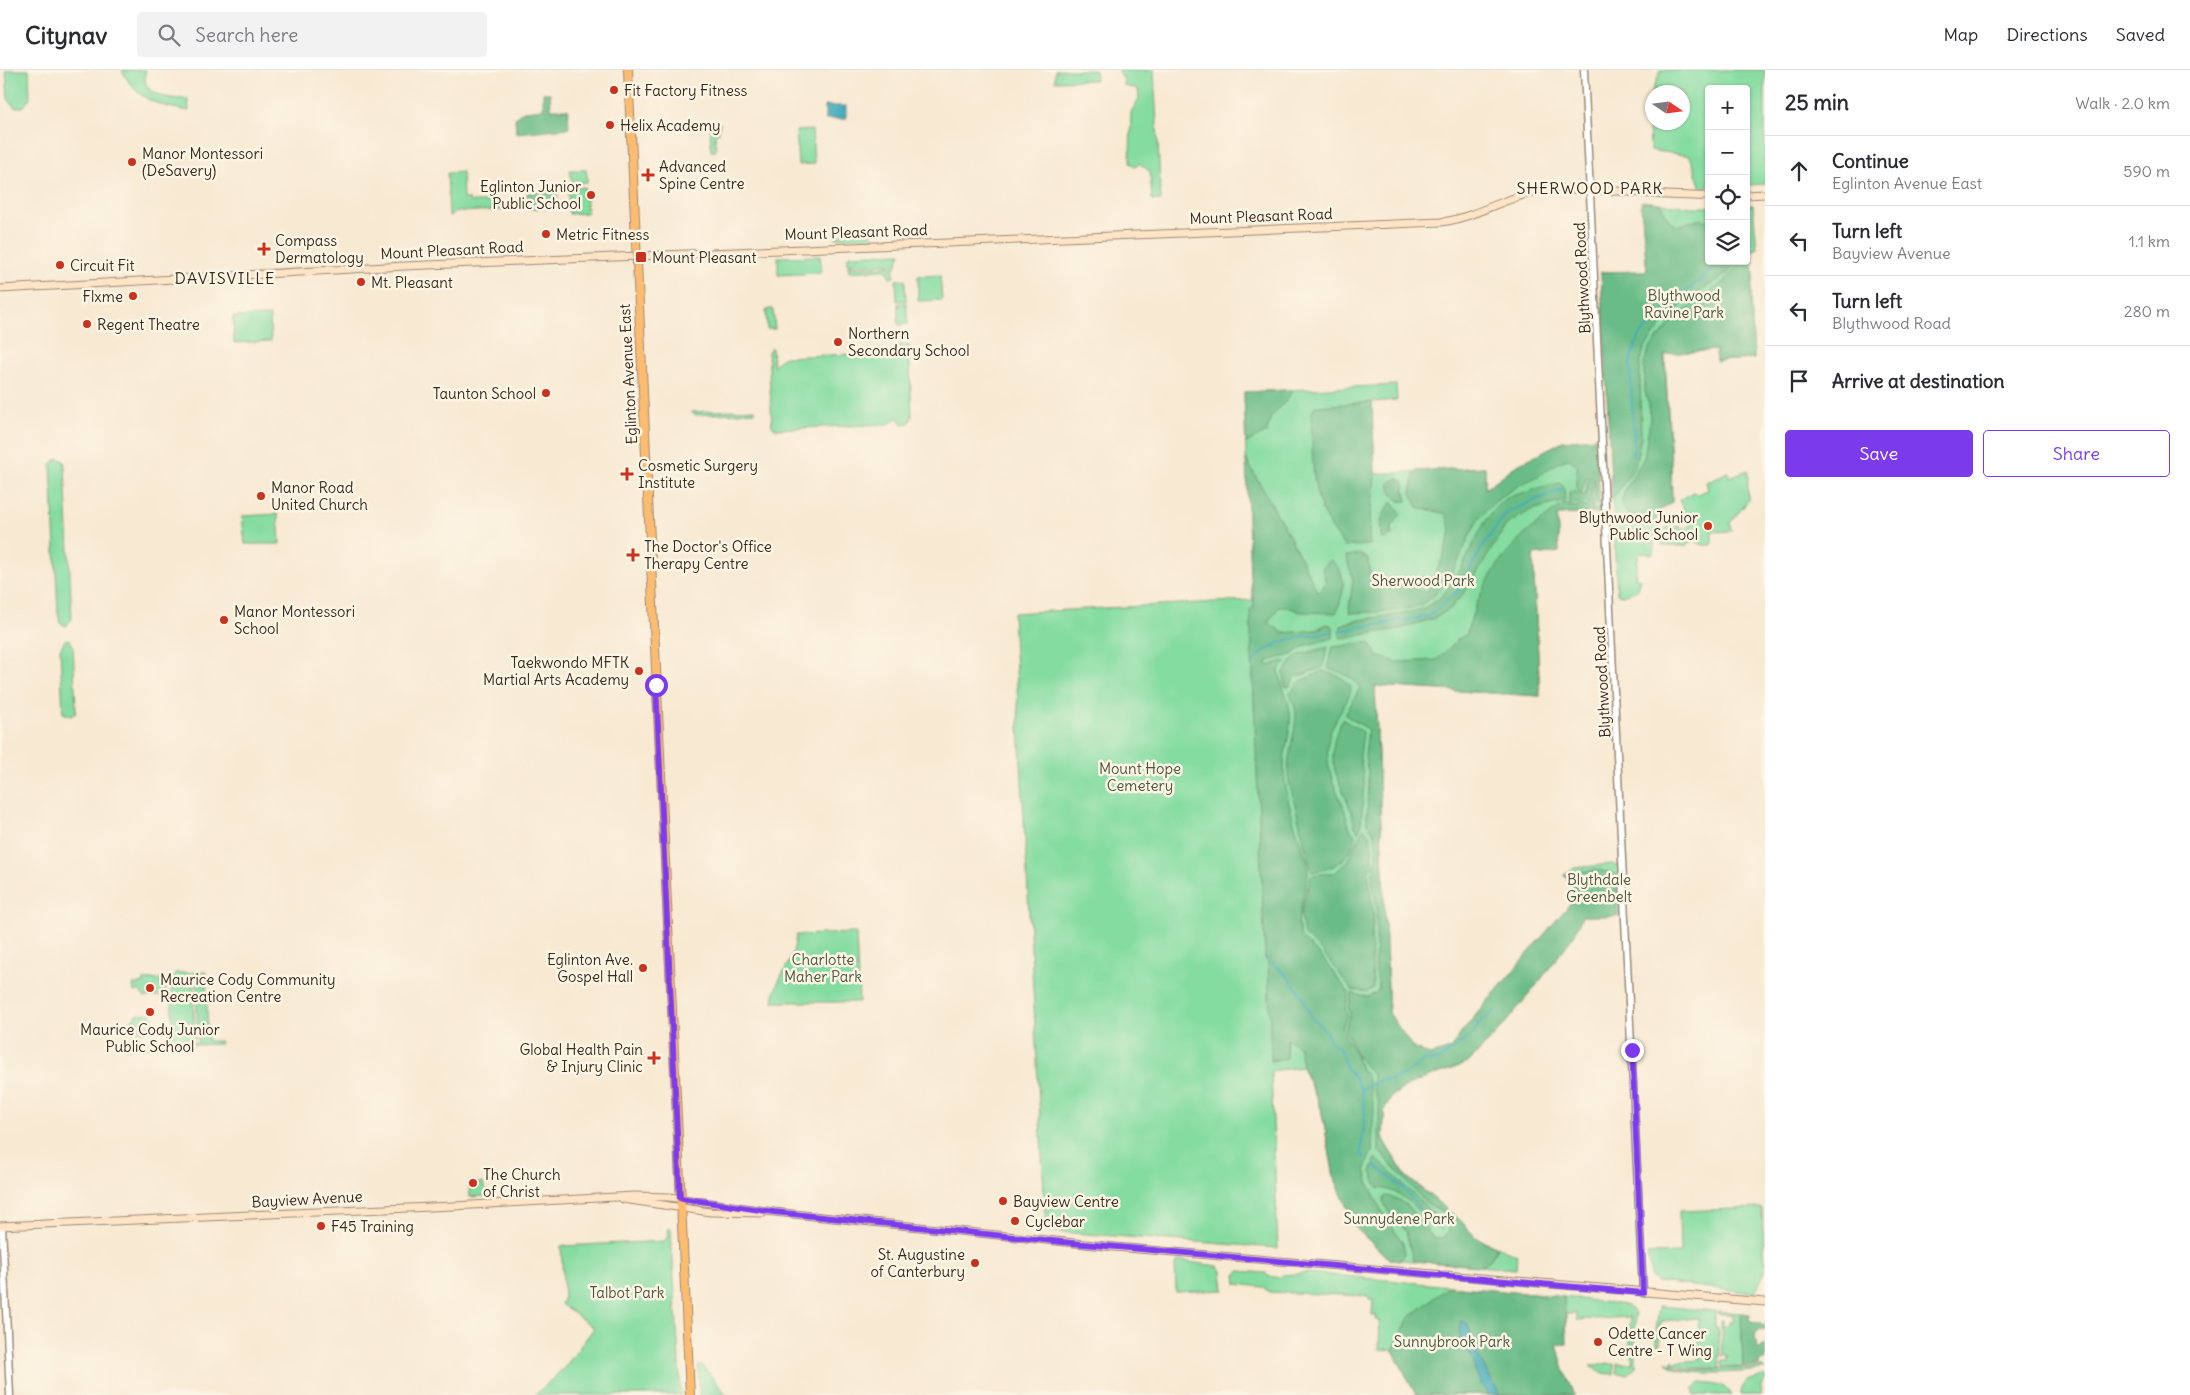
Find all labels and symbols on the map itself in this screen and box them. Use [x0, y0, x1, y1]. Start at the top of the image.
place label: Fit Factory Fitness [624, 81, 748, 100]
marker: Fit Factory Fitness [608, 84, 620, 96]
north arrow [1645, 85, 1690, 130]
place label: Helix Academy [620, 116, 721, 135]
marker: Helix Academy [604, 119, 616, 131]
place label: Manor Montessori (DeSavery) [142, 144, 263, 180]
marker: Manor Montessori (DeSavery) [126, 156, 138, 168]
place label: Advanced Spine Centre [659, 157, 745, 193]
marker: Advanced Spine Centre [641, 168, 655, 182]
place label: Eglinton Junior Public School [480, 177, 581, 213]
district label: SHERWOOD PARK [1517, 178, 1663, 198]
marker: Eglinton Junior Public School [585, 189, 597, 201]
street label: Mount Pleasant Road [1189, 204, 1333, 228]
street label: Mount Pleasant Road [784, 220, 928, 244]
street label: Blythwood Road [1570, 222, 1594, 334]
place label: Metric Fitness [556, 225, 649, 244]
marker: Metric Fitness [540, 228, 552, 240]
place label: Compass Dermatology [275, 231, 364, 267]
street label: Mount Pleasant Road [380, 237, 524, 263]
marker: Compass Dermatology [257, 242, 271, 256]
place label: Mount Pleasant [652, 248, 756, 267]
marker: Mount Pleasant [634, 250, 648, 264]
place label: Circuit Fit [70, 256, 135, 275]
marker: Circuit Fit [54, 259, 66, 271]
district label: DAVISVILLE [175, 268, 275, 288]
place label: Mt. Pleasant [371, 273, 453, 292]
marker: Mt. Pleasant [355, 276, 367, 288]
park label: Blythwood Ravine Park [1644, 286, 1724, 322]
place label: Flxme [83, 287, 123, 306]
marker: Flxme [127, 290, 139, 302]
street label: Eglinton Avenue East [615, 303, 641, 445]
place label: Regent Theatre [97, 315, 200, 334]
marker: Regent Theatre [81, 318, 93, 330]
place label: Northern Secondary School [848, 324, 970, 360]
marker: Northern Secondary School [832, 336, 844, 348]
place label: Taunton School [433, 384, 536, 403]
marker: Taunton School [540, 387, 552, 399]
place label: Cosmetic Surgery Institute [638, 456, 758, 492]
marker: Cosmetic Surgery Institute [620, 467, 634, 481]
place label: Manor Road United Church [271, 478, 368, 514]
marker: Manor Road United Church [255, 490, 267, 502]
place label: Blythwood Junior Public School [1579, 508, 1698, 544]
marker: Blythwood Junior Public School [1702, 520, 1714, 532]
place label: The Doctor's Office Therapy Centre [644, 537, 772, 573]
marker: The Doctor's Office Therapy Centre [626, 548, 640, 562]
park label: Sherwood Park [1371, 571, 1475, 590]
place label: Manor Montessori School [234, 602, 355, 638]
marker: Manor Montessori School [218, 614, 230, 626]
street label: Blythwood Road [1590, 626, 1614, 738]
place label: Taekwondo MFTK Martial Arts Academy [483, 653, 630, 689]
marker: Taekwondo MFTK Martial Arts Academy [633, 665, 645, 677]
route start [645, 674, 668, 697]
park label: Mount Hope Cemetery [1099, 759, 1181, 795]
park label: Blythdale Greenbelt [1566, 870, 1632, 906]
place label: Eglinton Ave. Gospel Hall [547, 950, 633, 986]
park label: Charlotte Maher Park [784, 950, 862, 986]
marker: Eglinton Ave. Gospel Hall [637, 962, 649, 974]
place label: Maurice Cody Community Recreation Centre [160, 970, 336, 1006]
marker: Maurice Cody Community Recreation Centre [144, 982, 156, 994]
marker: Maurice Cody Junior Public School [144, 1006, 156, 1018]
place label: Maurice Cody Junior Public School [80, 1020, 220, 1056]
route end [1621, 1039, 1644, 1062]
place label: Global Health Pain & Injury Clinic [519, 1040, 643, 1076]
marker: Global Health Pain & Injury Clinic [647, 1051, 661, 1065]
place label: The Church of Christ [483, 1165, 561, 1201]
marker: The Church of Christ [467, 1177, 479, 1189]
street label: Bayview Avenue [251, 1187, 363, 1211]
place label: Bayview Centre [1013, 1192, 1119, 1211]
marker: Bayview Centre [997, 1195, 1009, 1207]
park label: Sunnydene Park [1343, 1209, 1455, 1228]
place label: Cyclebar [1025, 1212, 1085, 1231]
marker: Cyclebar [1009, 1215, 1021, 1227]
place label: F45 Training [331, 1217, 414, 1236]
marker: F45 Training [315, 1220, 327, 1232]
place label: St. Augustine of Canterbury [871, 1245, 965, 1281]
marker: St. Augustine of Canterbury [969, 1257, 981, 1269]
park label: Talbot Park [589, 1283, 665, 1302]
place label: Odette Cancer Centre - T Wing [1608, 1324, 1712, 1360]
park label: Sunnybrook Park [1394, 1332, 1510, 1351]
marker: Odette Cancer Centre - T Wing [1592, 1336, 1604, 1348]

